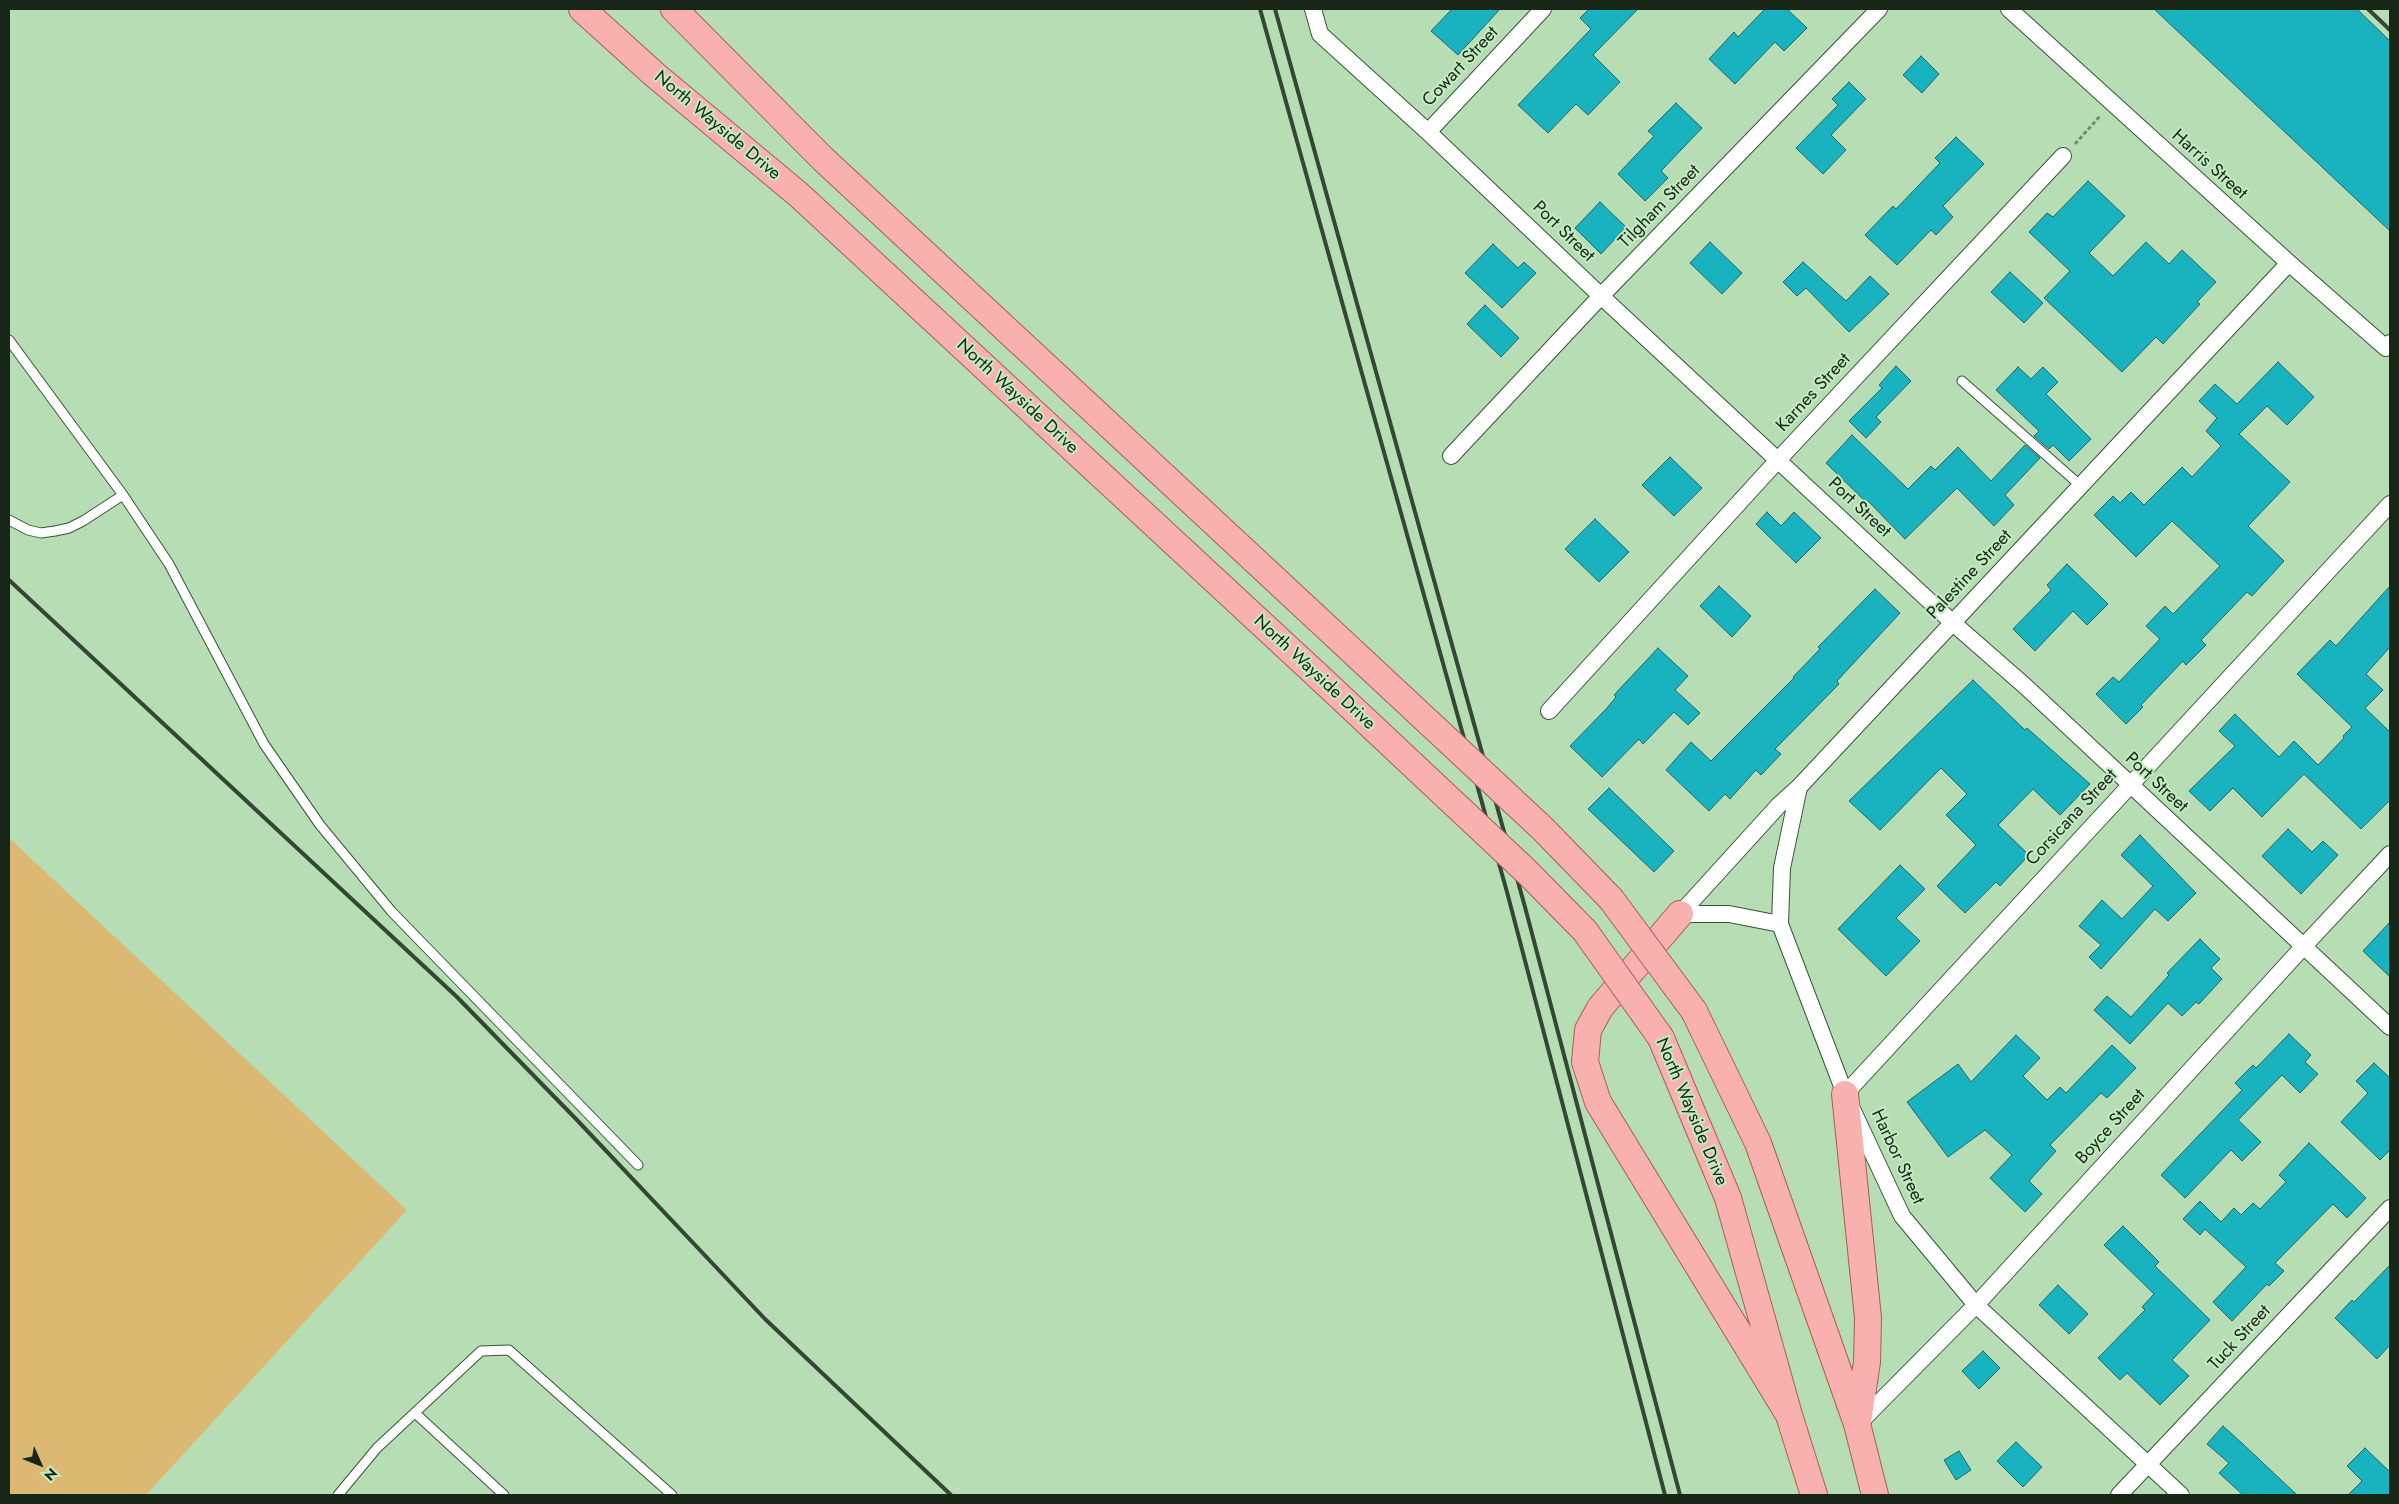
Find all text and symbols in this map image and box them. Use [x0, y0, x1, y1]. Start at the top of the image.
street label: Cowart Street [1418, 22, 1504, 112]
street label: North Wayside Drive [649, 67, 785, 185]
street label: Harris Street [2167, 125, 2251, 205]
street label: Tilgham Street [1615, 161, 1705, 253]
street label: Port Street [1527, 197, 1599, 267]
street label: North Wayside Drive [952, 335, 1082, 459]
street label: Karnes Street [1772, 349, 1856, 437]
street label: Port Street [1823, 474, 1895, 542]
street label: Palestine Street [1923, 526, 2017, 624]
street label: North Wayside Drive [1249, 611, 1379, 735]
street label: Port Street [2120, 749, 2192, 817]
street label: Corsicana Street [2022, 765, 2122, 871]
street label: North Wayside Drive [1650, 1035, 1732, 1189]
street label: Boyce Street [2072, 1085, 2150, 1169]
street label: Harbor Street [1866, 1106, 1928, 1208]
street label: Tuck Street [2204, 1301, 2276, 1375]
north arrow [15, 1439, 65, 1489]
text: N [40, 1463, 62, 1485]

